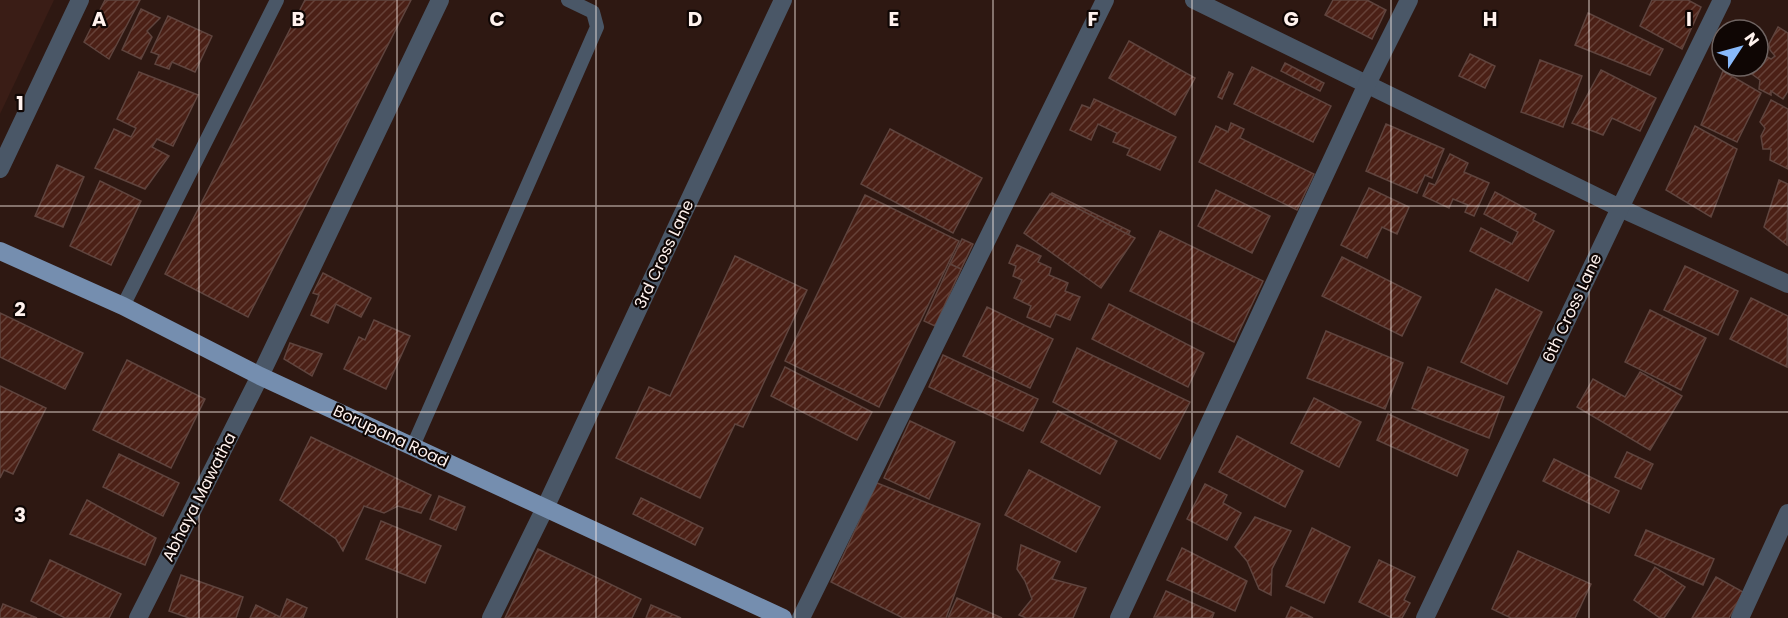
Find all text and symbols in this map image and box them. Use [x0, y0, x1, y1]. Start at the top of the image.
text: A [92, 5, 107, 33]
text: B [291, 5, 305, 33]
text: C [489, 5, 505, 33]
text: D [688, 5, 702, 33]
text: E [889, 5, 899, 33]
text: F [1088, 5, 1099, 33]
text: G [1283, 5, 1299, 33]
text: H [1483, 5, 1497, 33]
text: I [1686, 5, 1692, 33]
north arrow [1710, 18, 1770, 78]
text: N [1739, 28, 1765, 51]
text: 1 [16, 89, 24, 117]
street label: 3rd Cross Lane [629, 196, 699, 312]
street label: 6th Cross Lane [1537, 250, 1607, 366]
text: 2 [14, 295, 26, 323]
street label: Borupana Road [330, 399, 452, 473]
street label: Abhaya Mawatha [156, 428, 242, 566]
text: 3 [14, 501, 26, 529]

